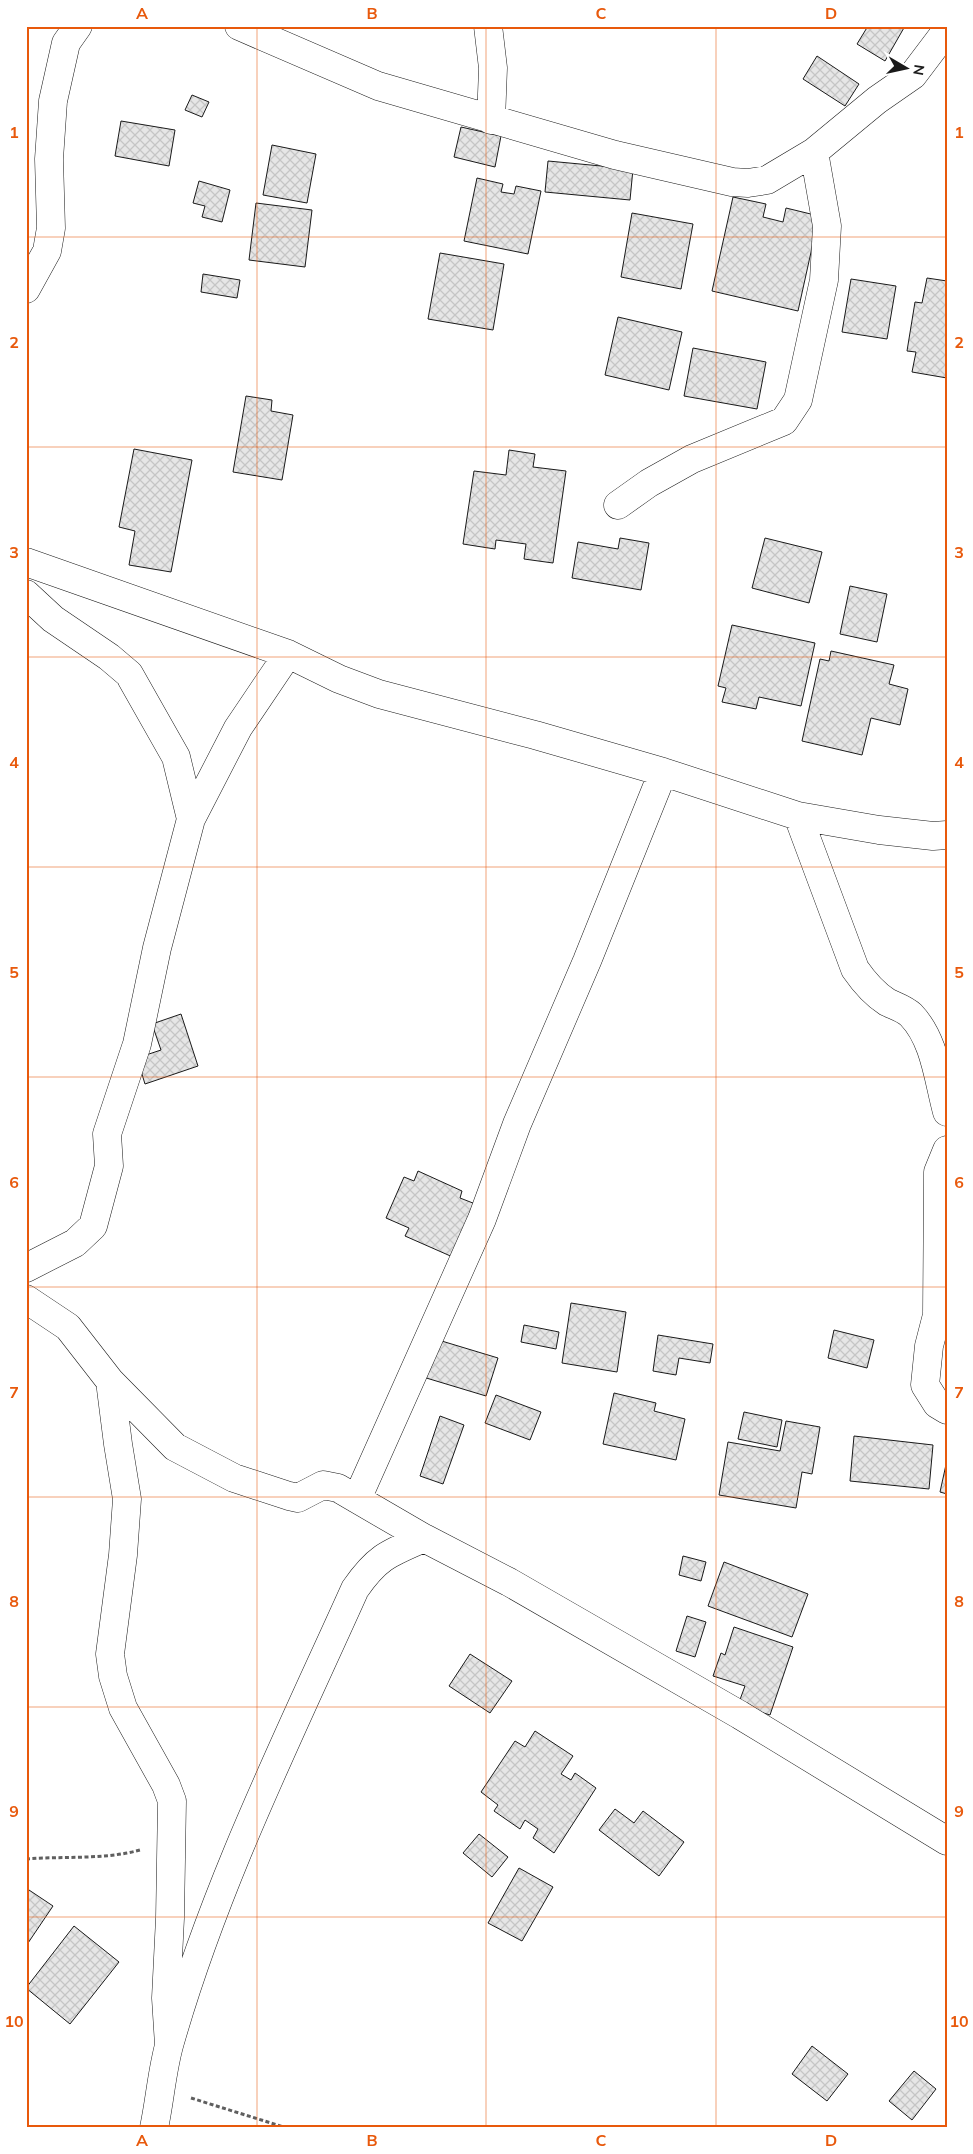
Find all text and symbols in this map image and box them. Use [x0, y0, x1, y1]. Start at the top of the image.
text: A [136, 3, 148, 23]
text: B [366, 3, 378, 23]
text: C [596, 3, 607, 23]
text: D [825, 3, 837, 23]
north arrow [880, 42, 930, 92]
text: N [909, 63, 929, 77]
text: 1 [9, 122, 19, 142]
text: 1 [954, 122, 964, 142]
text: 2 [9, 332, 19, 352]
text: 2 [954, 332, 964, 352]
text: 3 [9, 542, 19, 562]
text: 3 [954, 542, 964, 562]
text: 4 [9, 752, 19, 772]
text: 4 [954, 752, 964, 772]
text: 5 [9, 962, 19, 982]
text: 5 [954, 962, 964, 982]
text: 6 [9, 1172, 19, 1192]
text: 6 [954, 1172, 964, 1192]
text: 7 [9, 1382, 19, 1402]
text: 7 [954, 1382, 964, 1402]
text: 8 [9, 1591, 19, 1611]
text: 8 [954, 1591, 964, 1611]
text: 9 [9, 1801, 19, 1821]
text: 9 [954, 1801, 964, 1821]
text: 10 [4, 2011, 24, 2031]
text: 10 [949, 2011, 969, 2031]
text: A [136, 2130, 148, 2150]
text: B [366, 2130, 378, 2150]
text: C [596, 2130, 607, 2150]
text: D [825, 2130, 837, 2150]

